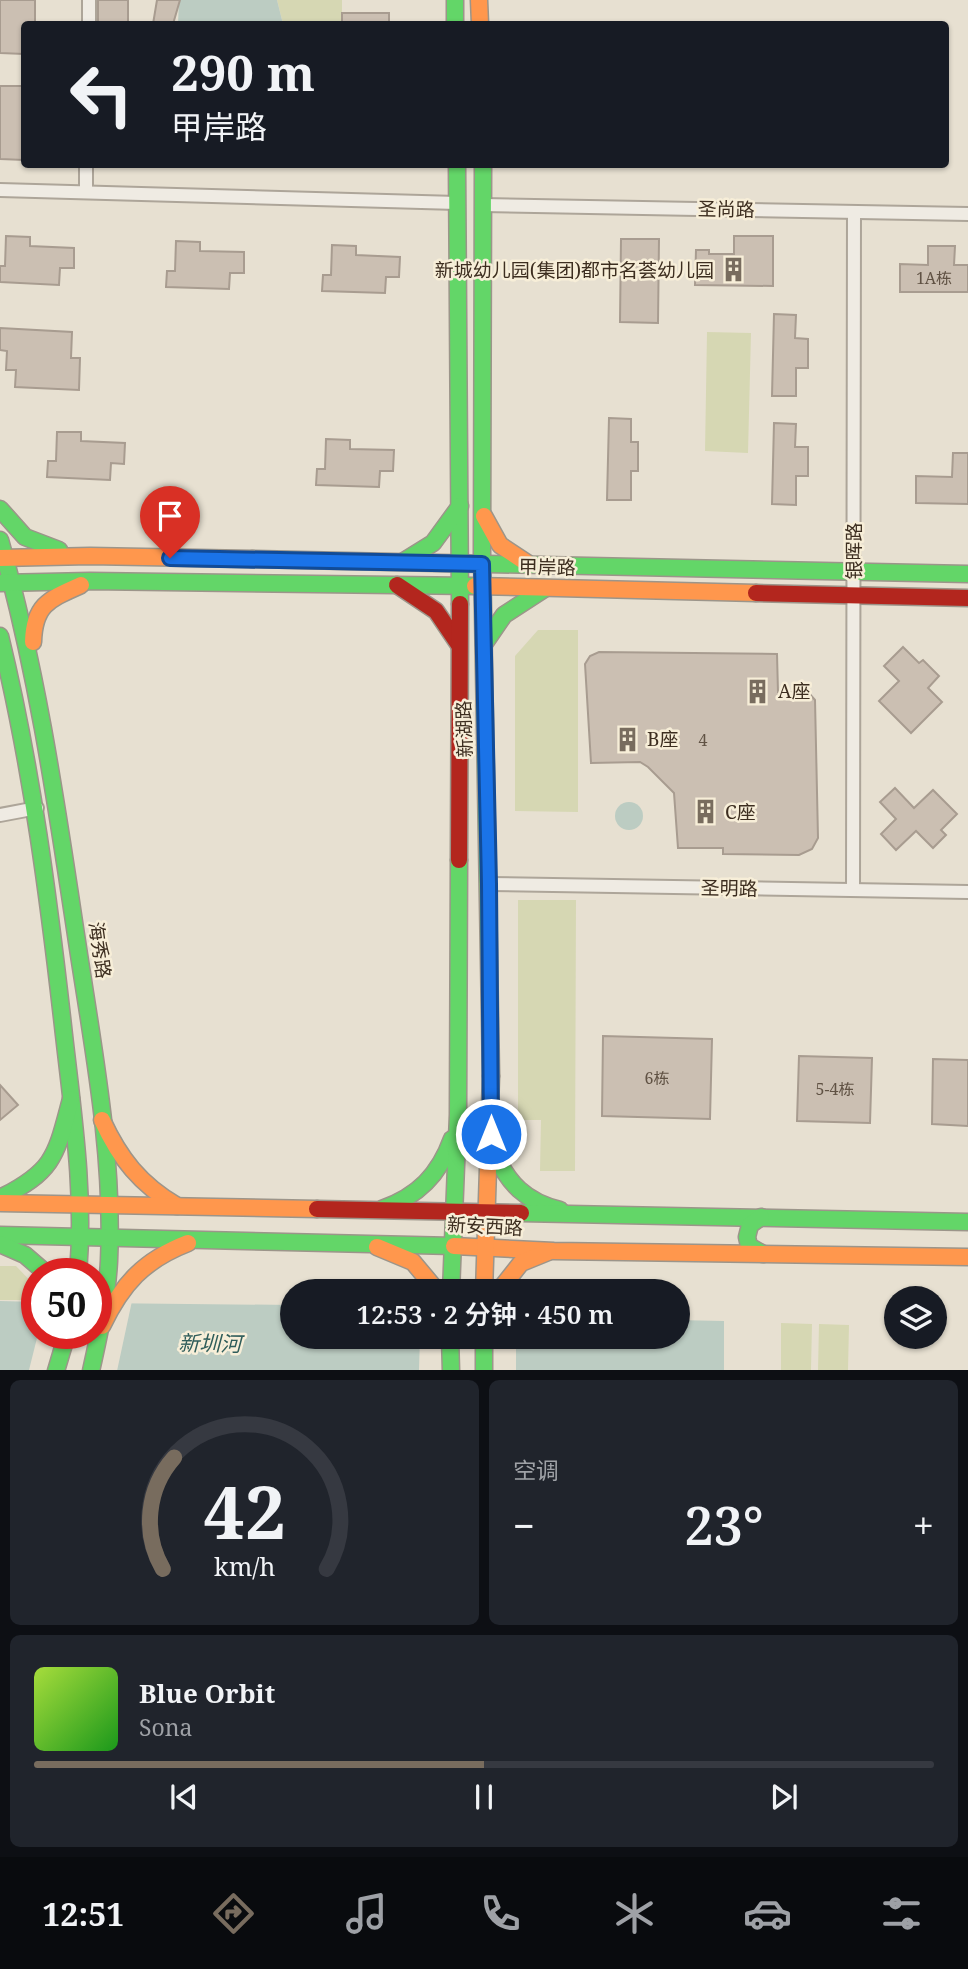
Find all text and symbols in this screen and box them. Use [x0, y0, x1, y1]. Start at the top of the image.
text: 290 m [171, 39, 315, 105]
icon: left [56, 49, 147, 140]
text: 甲岸路 [171, 105, 267, 148]
street label: 圣尚路 [697, 196, 755, 222]
building icon: 新城幼儿园(集团)都市名荟幼儿园 [720, 256, 748, 284]
place label: 新城幼儿园(集团)都市名荟幼儿园 [435, 257, 714, 283]
house number: 1A栋 [916, 267, 952, 289]
pin [140, 486, 200, 558]
icon: arrive [151, 497, 189, 535]
street label: 银晖路 [841, 522, 867, 580]
street label: 甲岸路 [518, 554, 576, 580]
building icon: A座 [744, 677, 772, 705]
place label: A座 [778, 678, 810, 704]
street label: 新湖路 [450, 700, 478, 758]
building icon: B座 [613, 725, 641, 753]
place label: B座 [647, 726, 678, 752]
house number: 4 [699, 729, 708, 751]
building icon: C座 [691, 798, 719, 826]
place label: C座 [725, 799, 756, 825]
street label: 圣明路 [700, 875, 758, 901]
street label: 海秀路 [83, 920, 117, 980]
house number: 6栋 [645, 1067, 669, 1089]
house number: 5-4栋 [816, 1078, 854, 1100]
position arrow [454, 1097, 528, 1171]
street label: 新安西路 [446, 1211, 524, 1241]
speed limit sign: 50 [21, 1258, 112, 1349]
map controls [884, 1286, 947, 1349]
button: layers [884, 1286, 947, 1349]
text: 12:53 · 2 分钟 · 450 m [356, 1296, 614, 1332]
water label: 新圳河 [178, 1328, 246, 1358]
text: 空调 [513, 1454, 559, 1486]
text: 42 [203, 1461, 286, 1560]
text: 23° [684, 1489, 764, 1560]
text: − [513, 1499, 535, 1551]
text: + [913, 1499, 934, 1551]
text: km/h [214, 1548, 275, 1582]
text: Blue Orbit [139, 1675, 275, 1711]
text: Sona [139, 1711, 193, 1743]
icon: previous [165, 1778, 203, 1816]
icon: pause [465, 1778, 503, 1816]
icon: next [765, 1778, 803, 1816]
icon: directions [209, 1889, 258, 1938]
icon: music [342, 1889, 391, 1938]
icon: phone [476, 1889, 525, 1938]
icon: climate [610, 1889, 659, 1938]
icon: car [743, 1889, 792, 1938]
icon: filters [877, 1889, 926, 1938]
text: 12:51 [42, 1892, 124, 1935]

